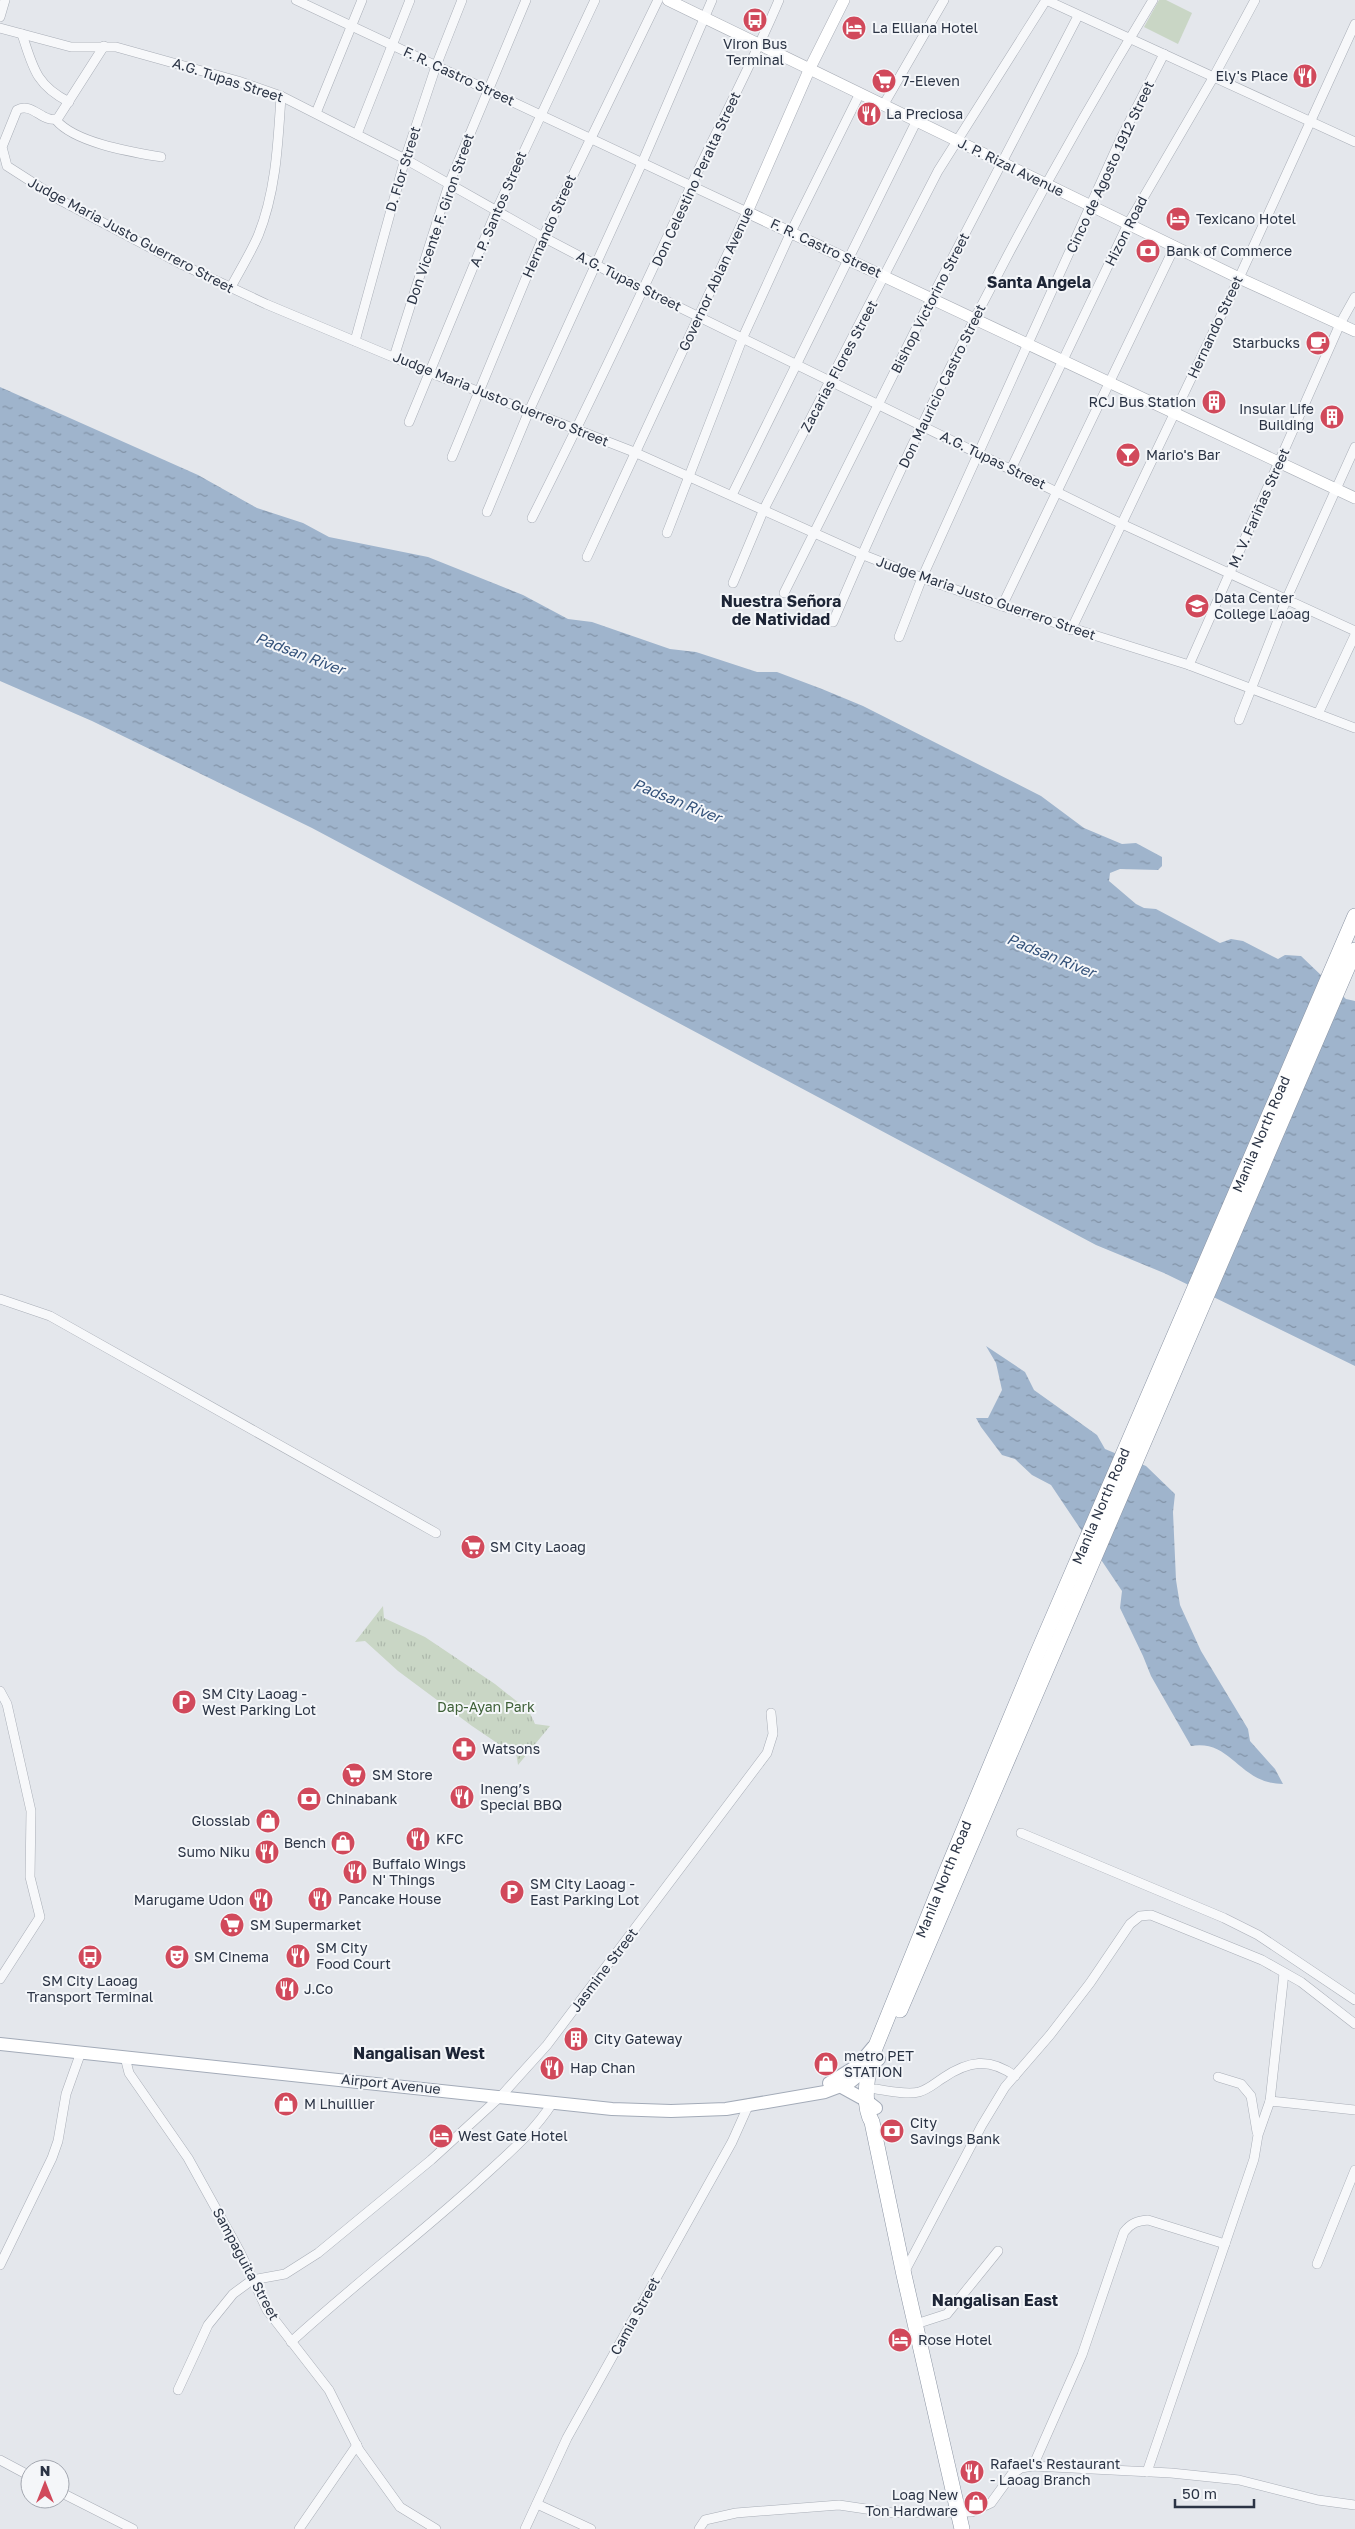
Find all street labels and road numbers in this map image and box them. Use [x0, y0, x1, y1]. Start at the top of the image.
street label: F. R. Castro Street [401, 42, 517, 109]
street label: A.G. Tupas Street [171, 54, 286, 105]
street label: Cinco de Agosto 1912 Street [1062, 78, 1157, 256]
street label: Don Celestino Peralta Street [648, 89, 744, 269]
street label: D. Flor Street [381, 124, 424, 214]
street label: Don Vicente F. Giron Street [402, 131, 477, 307]
street label: J. P. Rizal Avenue [956, 134, 1067, 200]
street label: A. P. Santos Street [466, 148, 530, 269]
street label: Hernando Street [518, 171, 579, 280]
street label: Judge Maria Justo Guerrero Street [25, 173, 237, 296]
street label: Hizon Road [1101, 193, 1150, 269]
street label: Governor Ablan Avenue [675, 204, 756, 354]
street label: F. R. Castro Street [768, 214, 884, 281]
street label: Bishop Victorino Street [887, 230, 972, 376]
street label: A.G. Tupas Street [574, 247, 685, 314]
street label: Hernando Street [1183, 273, 1246, 381]
street label: Zacarias Flores Street [797, 297, 881, 435]
street label: Don Mauricio Castro Street [894, 301, 989, 471]
street label: Judge Maria Justo Guerrero Street [391, 347, 611, 450]
street label: A.G. Tupas Street [938, 427, 1049, 493]
street label: M. V. Fariñas Street [1224, 445, 1293, 570]
street label: Judge Maria Justo Guerrero Street [874, 552, 1098, 643]
street label: Manila North Road [1228, 1073, 1293, 1195]
street label: Manila North Road [1068, 1445, 1133, 1567]
street label: Manila North Road [911, 1818, 975, 1940]
street label: Jasmine Street [566, 1924, 641, 2015]
street label: Airport Avenue [340, 2070, 442, 2097]
street label: Sampaguita Street [210, 2205, 283, 2323]
street label: Camia Street [606, 2274, 663, 2358]

